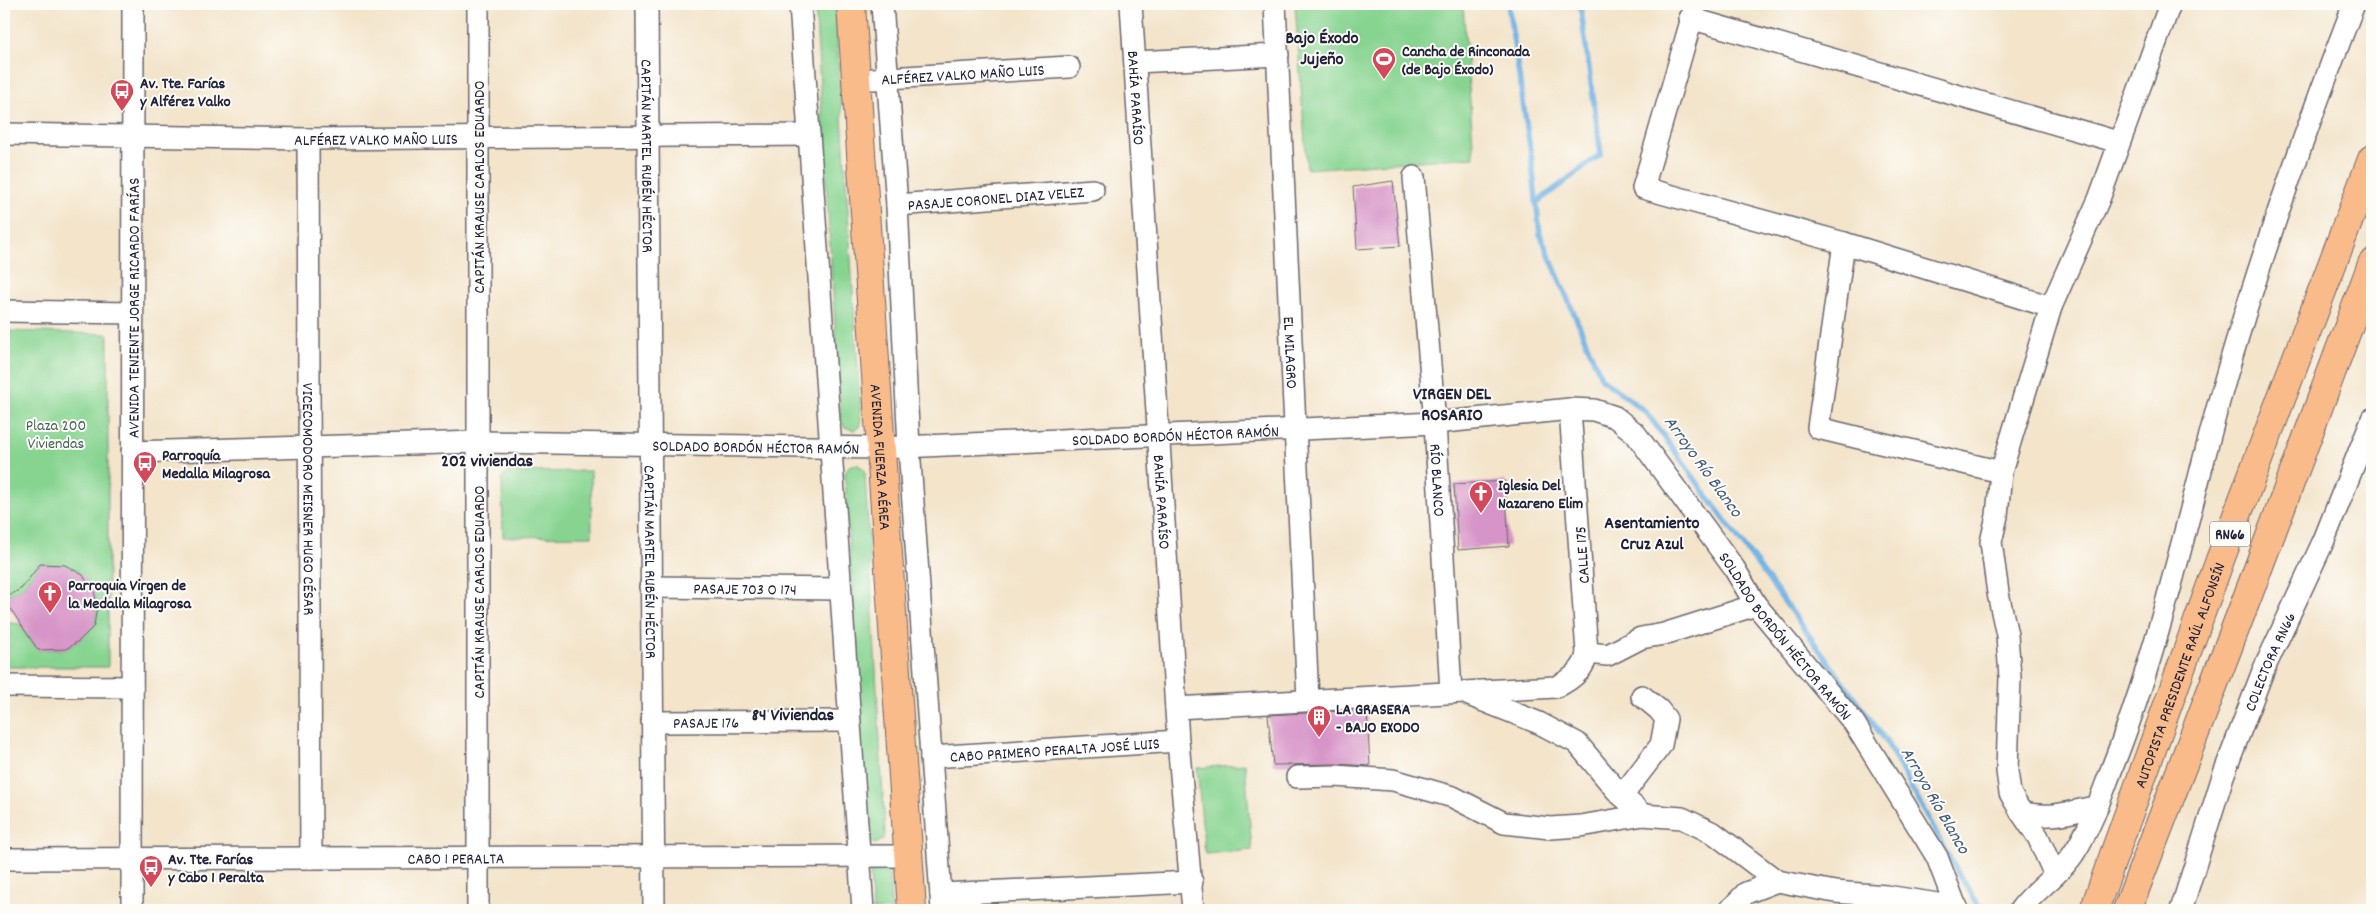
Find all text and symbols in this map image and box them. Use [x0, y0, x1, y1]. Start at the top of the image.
district label: Bajo Éxodo Jujeño [1285, 27, 1359, 73]
place label: Cancha de Rinconada (de Bajo Éxodo) [1402, 41, 1531, 82]
sports icon: Cancha de Rinconada (de Bajo Éxodo) [1371, 46, 1397, 80]
street label: BAHÍA PARAÍSO [1120, 50, 1149, 146]
street label: CAPITÁN MARTEL RUBÉN HÉCTOR [633, 59, 658, 253]
street label: ALFÉREZ VALKO MAÑO LUIS [881, 60, 1045, 92]
place label: Av. Tte. Farías y Alférez Valko [140, 73, 231, 114]
bus stop icon: Av. Tte. Farías y Alférez Valko [109, 78, 135, 112]
street label: CAPITÁN KRAUSE CARLOS EDUARDO [469, 81, 492, 293]
street label: ALFÉREZ VALKO MAÑO LUIS [294, 129, 458, 153]
street label: AVENIDA TENIENTE JORGE RICARDO FARÍAS [124, 178, 147, 438]
street label: PASAJE CORONEL DIAZ VELEZ [907, 182, 1085, 218]
street label: EL MILAGRO [1276, 316, 1302, 389]
street label: VICECOMODORO MEISNER HUGO CÉSAR [295, 383, 319, 616]
street label: AVENIDA FUERZA AÉREA [863, 383, 895, 531]
district label: VIRGEN DEL ROSARIO [1413, 383, 1492, 429]
water label: Arroyo Río Blanco [1657, 412, 1748, 524]
park label: Plaza 200 Viviendas [26, 415, 86, 456]
street label: SOLDADO BORDÓN HÉCTOR RAMÓN [1072, 421, 1280, 453]
street label: SOLDADO BORDÓN HÉCTOR RAMÓN [652, 436, 860, 462]
street label: RÍO BLANCO [1422, 443, 1450, 517]
place label: Parroquía Medalla Milagrosa [162, 445, 272, 486]
bus stop icon: Parroquía Medalla Milagrosa [132, 450, 158, 484]
district label: 202 viviendas [441, 450, 533, 475]
street label: BAHÍA PARAÍSO [1146, 454, 1175, 550]
street label: CAPITÁN MARTEL RUBÉN HÉCTOR [637, 465, 661, 659]
place label: Iglesia Del Nazareno Elim [1498, 475, 1583, 516]
church icon: Iglesia Del Nazareno Elim [1468, 480, 1494, 514]
street label: CAPITÁN KRAUSE CARLOS EDUARDO [469, 486, 492, 698]
district label: Asentamiento Cruz Azul [1604, 512, 1700, 558]
road number: RN66 [2210, 522, 2250, 546]
street label: CALLE 175 [1570, 525, 1597, 584]
street label: SOLDADO BORDÓN HÉCTOR RAMÓN [1712, 548, 1856, 726]
street label: AUTOPISTA PRESIDENTE RAÚL ALFONSÍN [2130, 560, 2232, 792]
place label: Parroquia Virgen de la Medalla Milagrosa [68, 575, 193, 616]
street label: PASAJE 703 O 174 [693, 578, 797, 603]
church icon: Parroquia Virgen de la Medalla Milagrosa [37, 580, 63, 614]
street label: COLECTORA RN66 [2240, 609, 2303, 715]
place label: LA GRASERA - BAJO EXODO [1336, 699, 1420, 740]
district label: 84 Viviendas [752, 704, 835, 729]
building icon: LA GRASERA - BAJO EXODO [1306, 704, 1332, 738]
street label: PASAJE 176 [673, 713, 739, 736]
street label: CABO PRIMERO PERALTA JOSÉ LUIS [949, 733, 1161, 770]
water label: Arroyo Río Blanco [1893, 743, 1975, 860]
street label: CABO 1 PERALTA [407, 848, 505, 872]
place label: Av. Tte. Farías y Cabo 1 Peralta [168, 849, 265, 890]
bus stop icon: Av. Tte. Farías y Cabo 1 Peralta [138, 854, 164, 888]

